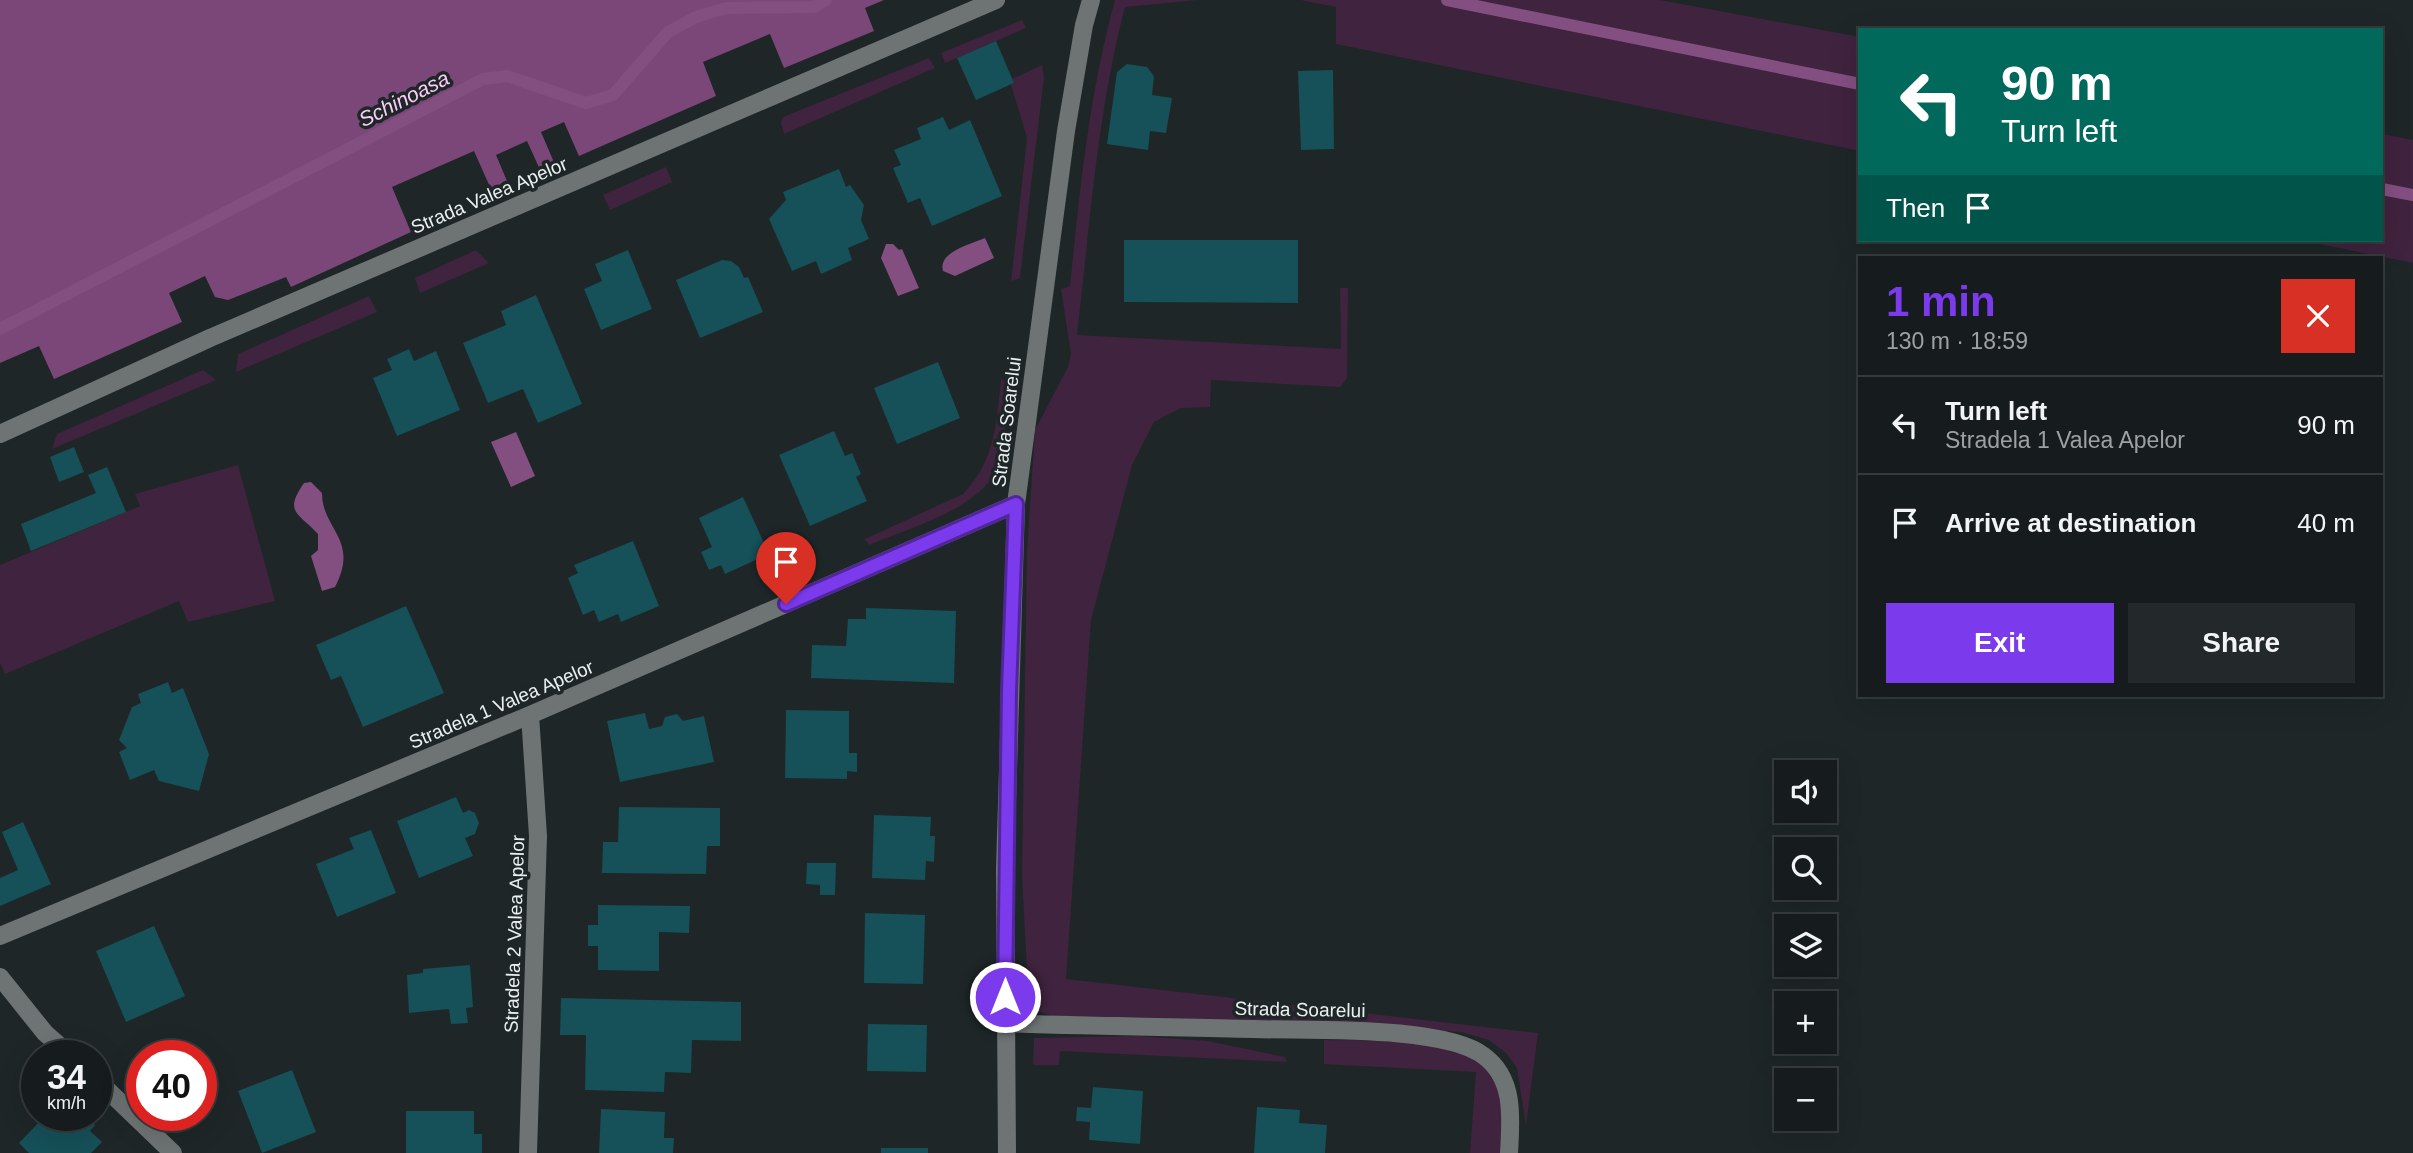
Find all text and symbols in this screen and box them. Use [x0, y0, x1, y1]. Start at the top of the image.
icon: left [1886, 56, 1977, 147]
text: 90 m [2001, 56, 2113, 110]
water label: Schinoasa [355, 66, 453, 131]
text: Turn left [2001, 113, 2117, 149]
street label: Strada Valea Apelor [408, 153, 571, 238]
icon: arrive [1959, 189, 1997, 227]
text: Then [1886, 193, 1945, 223]
text: 1 min [1886, 278, 1996, 325]
button: close [2281, 279, 2355, 353]
text: 130 m · 18:59 [1886, 328, 2028, 354]
street label: Strada Soarelui [988, 356, 1025, 488]
text: Turn left [1945, 396, 2047, 426]
icon: left [1886, 406, 1924, 444]
text: 90 m [2297, 410, 2355, 440]
text: Stradela 1 Valea Apelor [1945, 427, 2185, 453]
icon: arrive [1886, 504, 1924, 542]
text: Arrive at destination [1945, 508, 2196, 538]
text: 40 m [2297, 508, 2355, 538]
pin [756, 532, 816, 604]
icon: arrive [767, 543, 805, 581]
button: Exit [1886, 603, 2114, 683]
button: Share [2128, 603, 2355, 683]
street label: Stradela 1 Valea Apelor [406, 656, 597, 753]
map controls [1774, 760, 1837, 1131]
button: sound [1774, 760, 1837, 823]
street label: Stradela 2 Valea Apelor [501, 834, 528, 1033]
button: search [1774, 837, 1837, 900]
button: layers [1774, 914, 1837, 977]
position arrow [968, 960, 1042, 1034]
button: + [1774, 991, 1837, 1054]
street label: Strada Soarelui [1234, 998, 1366, 1021]
speed limit sign: 40 [126, 1040, 217, 1131]
text: 34 [47, 1057, 86, 1096]
button: − [1774, 1068, 1837, 1131]
text: km/h [47, 1093, 86, 1113]

